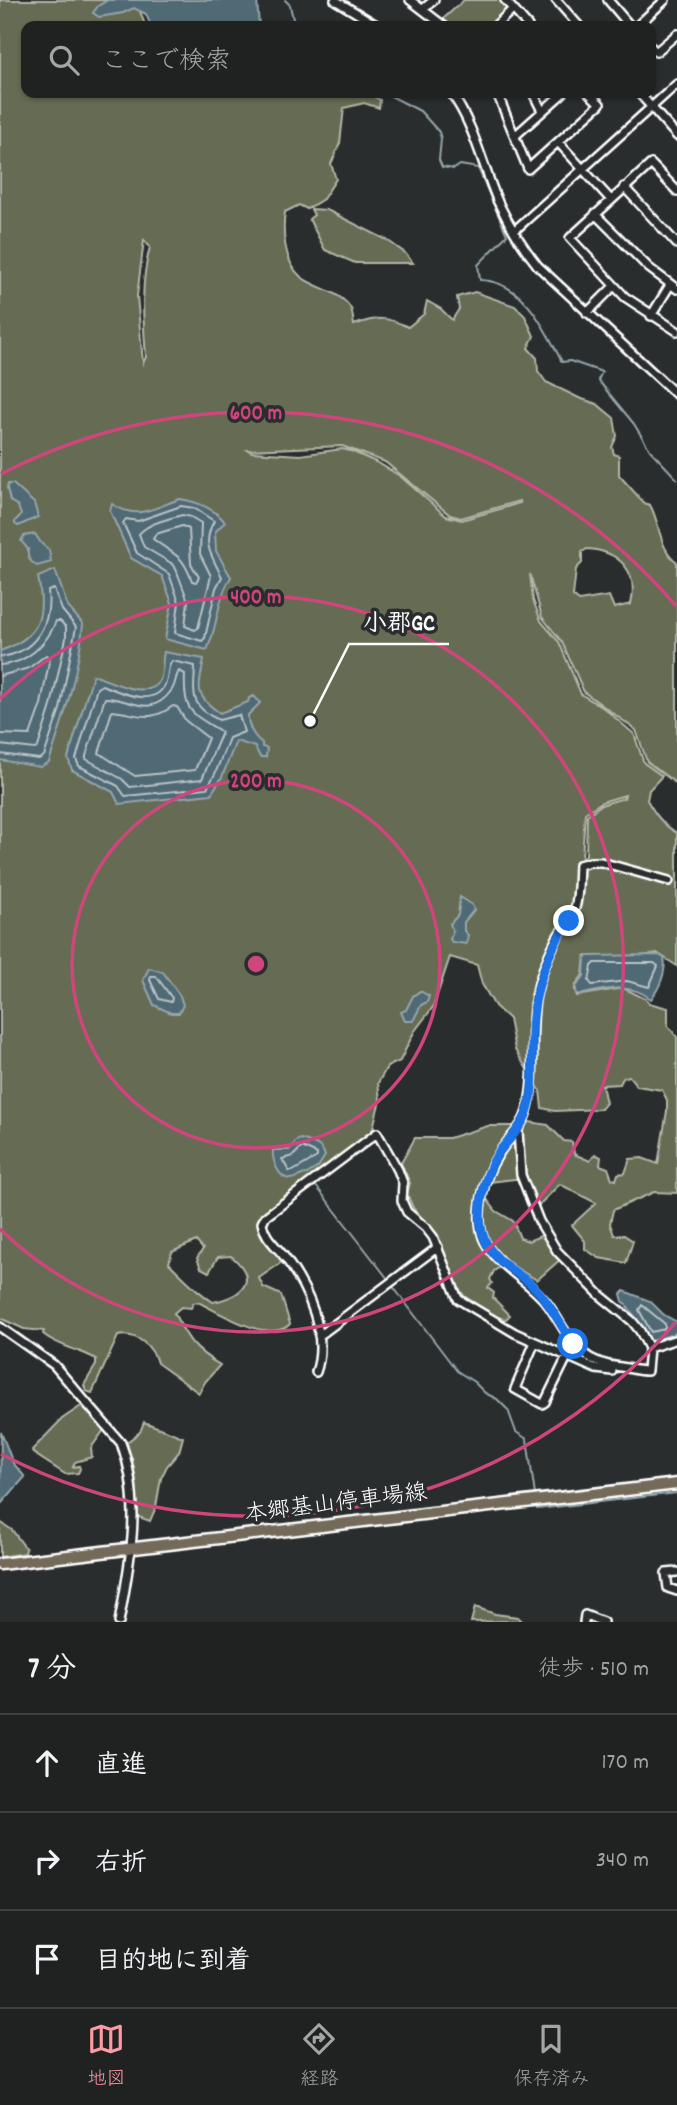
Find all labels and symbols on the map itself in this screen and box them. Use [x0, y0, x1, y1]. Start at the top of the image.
text: 600 m [230, 400, 282, 430]
text: 400 m [231, 584, 281, 614]
callout: 小郡GC [349, 599, 449, 644]
text: 小郡GC [363, 608, 435, 642]
text: 200 m [230, 768, 282, 798]
route end [553, 905, 584, 936]
centre of rings [244, 952, 268, 976]
route start [557, 1328, 588, 1359]
street label: 本郷基山停車場線 [243, 1477, 429, 1533]

